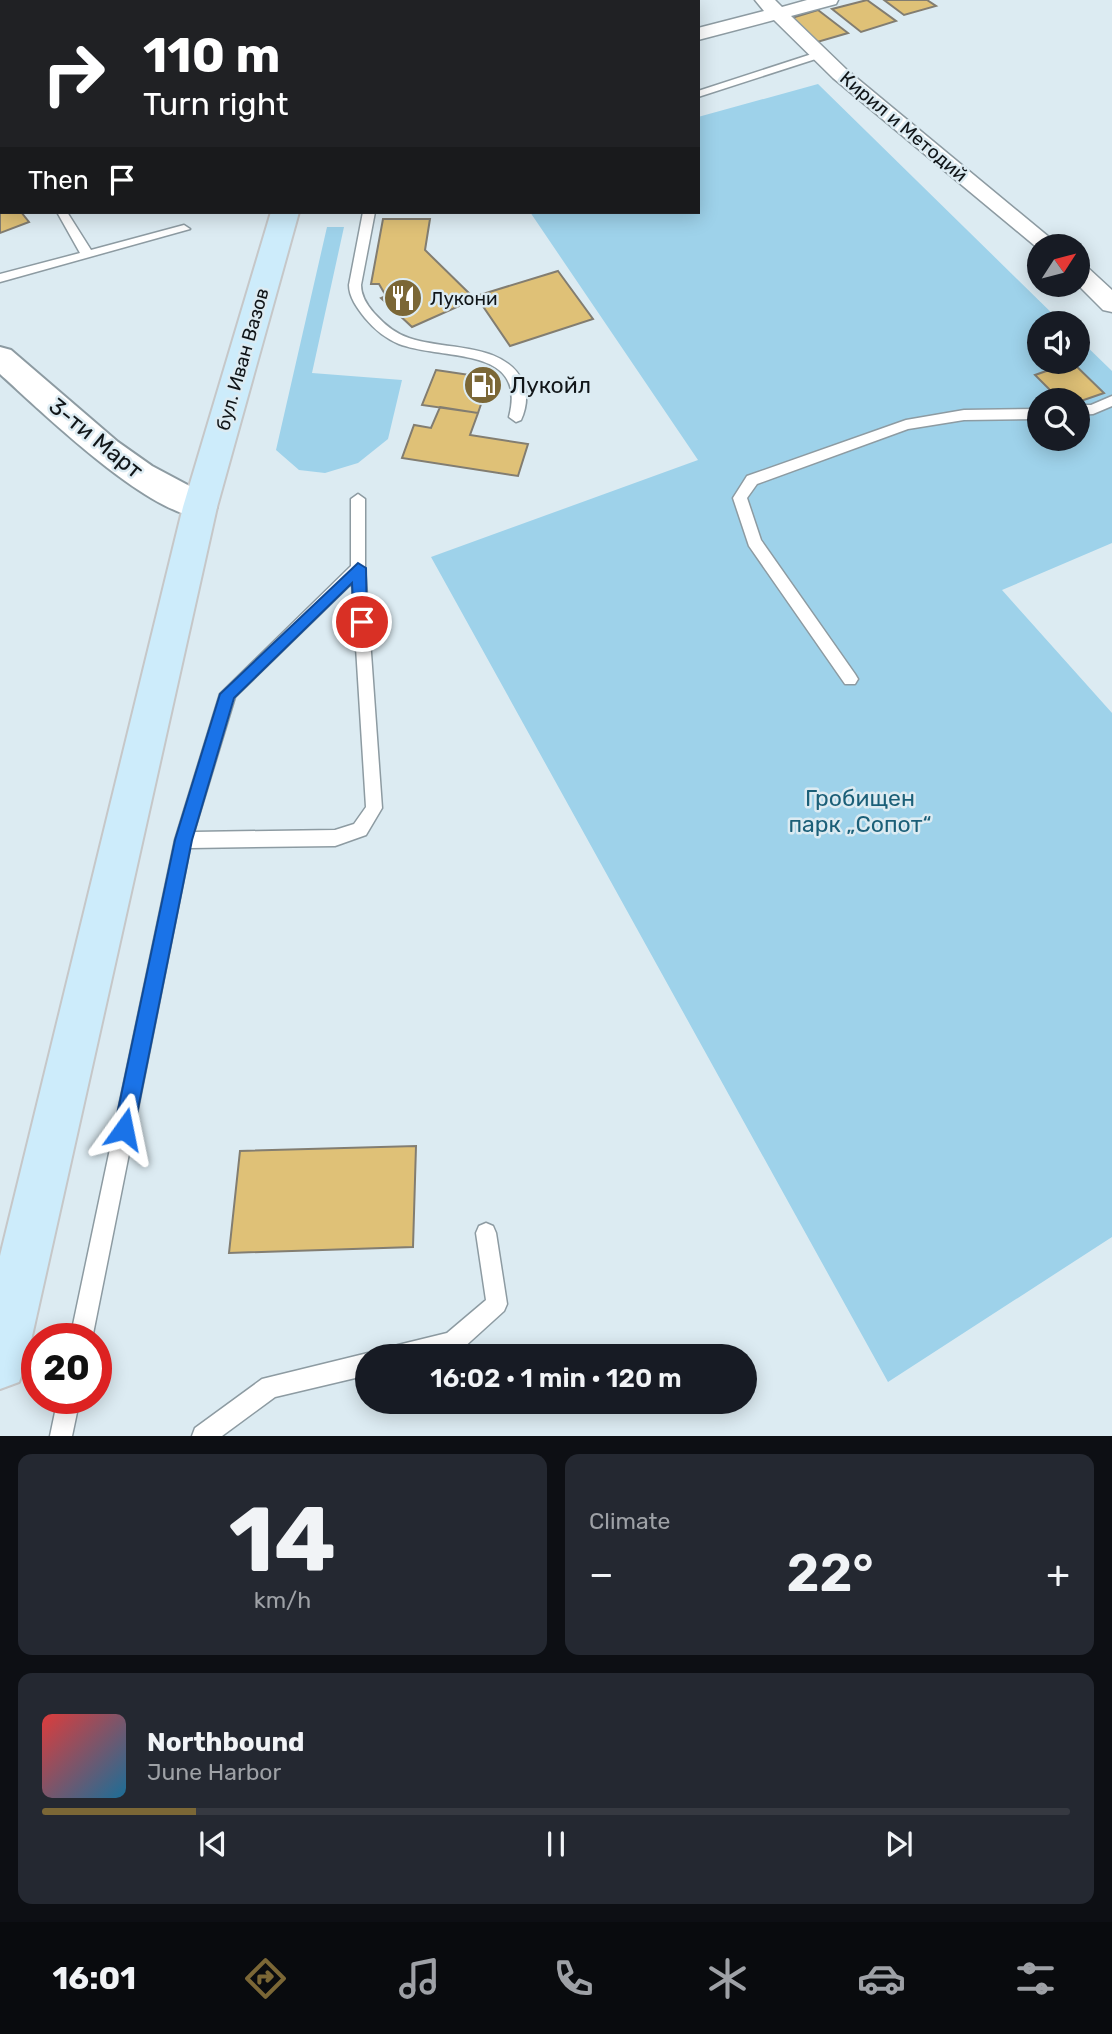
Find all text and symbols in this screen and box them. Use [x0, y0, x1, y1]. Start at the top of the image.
text: 110 m [143, 26, 280, 84]
icon: right [28, 28, 119, 119]
street label: Кирил и Методий [835, 66, 972, 186]
text: Turn right [143, 85, 288, 123]
icon: arrive [103, 161, 141, 199]
text: Then [28, 165, 89, 196]
north arrow [1027, 234, 1090, 298]
map controls [1027, 234, 1090, 451]
restaurant icon: Лукони [382, 277, 424, 319]
street label: бул. Иван Вазов [211, 285, 274, 433]
place label: Лукони [430, 287, 498, 310]
button: sound [1027, 311, 1090, 374]
fuel station icon: Лукойл [462, 364, 504, 406]
place label: Лукойл [510, 371, 591, 399]
button: search [1027, 388, 1090, 451]
street label: 3-ти Март [43, 392, 149, 485]
pin [332, 592, 392, 652]
icon: arrive [343, 603, 381, 641]
park label: Гробищен парк „Сопот“ [788, 784, 932, 838]
position arrow [87, 1092, 161, 1166]
speed limit sign: 20 [21, 1323, 112, 1414]
text: 16:02 · 1 min · 120 m [430, 1363, 682, 1394]
text: 14 [229, 1486, 336, 1594]
text: Climate [589, 1507, 670, 1535]
text: 22° [787, 1542, 874, 1604]
text: − [589, 1551, 614, 1597]
text: + [1046, 1551, 1070, 1597]
text: km/h [254, 1586, 311, 1614]
text: Northbound [147, 1727, 305, 1758]
text: June Harbor [147, 1758, 281, 1786]
icon: previous [194, 1825, 232, 1863]
icon: pause [537, 1825, 575, 1863]
icon: next [880, 1825, 918, 1863]
icon: directions [241, 1954, 290, 2003]
icon: music [395, 1954, 444, 2003]
icon: phone [549, 1954, 598, 2003]
icon: climate [703, 1954, 752, 2003]
icon: car [857, 1954, 906, 2003]
icon: filters [1011, 1954, 1060, 2003]
text: 16:01 [52, 1959, 136, 1997]

